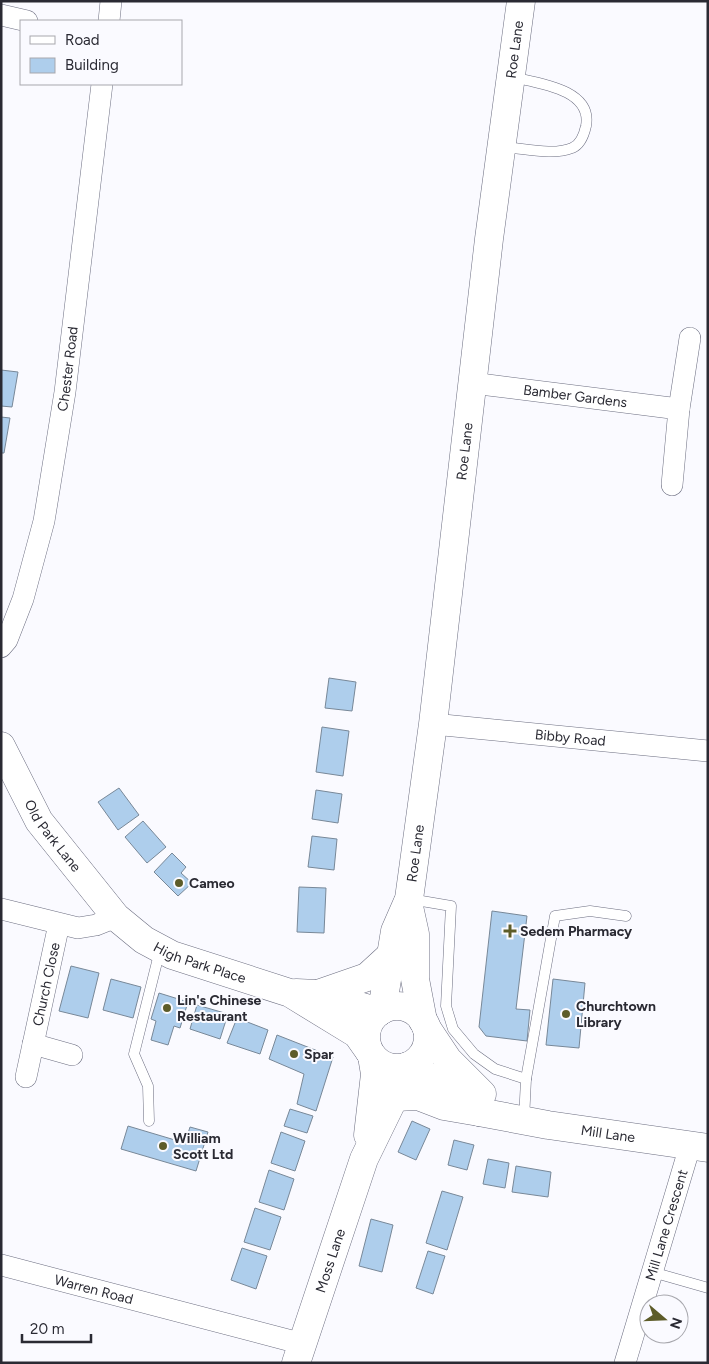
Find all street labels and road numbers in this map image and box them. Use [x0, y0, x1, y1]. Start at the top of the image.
street label: Roe Lane [502, 19, 527, 79]
street label: Chester Road [53, 325, 81, 413]
street label: Bamber Gardens [522, 381, 628, 411]
street label: Roe Lane [453, 421, 476, 481]
street label: Bibby Road [534, 726, 607, 749]
street label: Old Park Lane [21, 797, 85, 876]
street label: Roe Lane [403, 823, 428, 883]
street label: High Park Place [151, 938, 249, 987]
street label: Church Close [29, 941, 63, 1027]
street label: Mill Lane [580, 1121, 637, 1146]
street label: Mill Lane Crescent [642, 1167, 691, 1283]
street label: Moss Lane [312, 1226, 349, 1295]
street label: Warren Road [53, 1271, 135, 1308]

